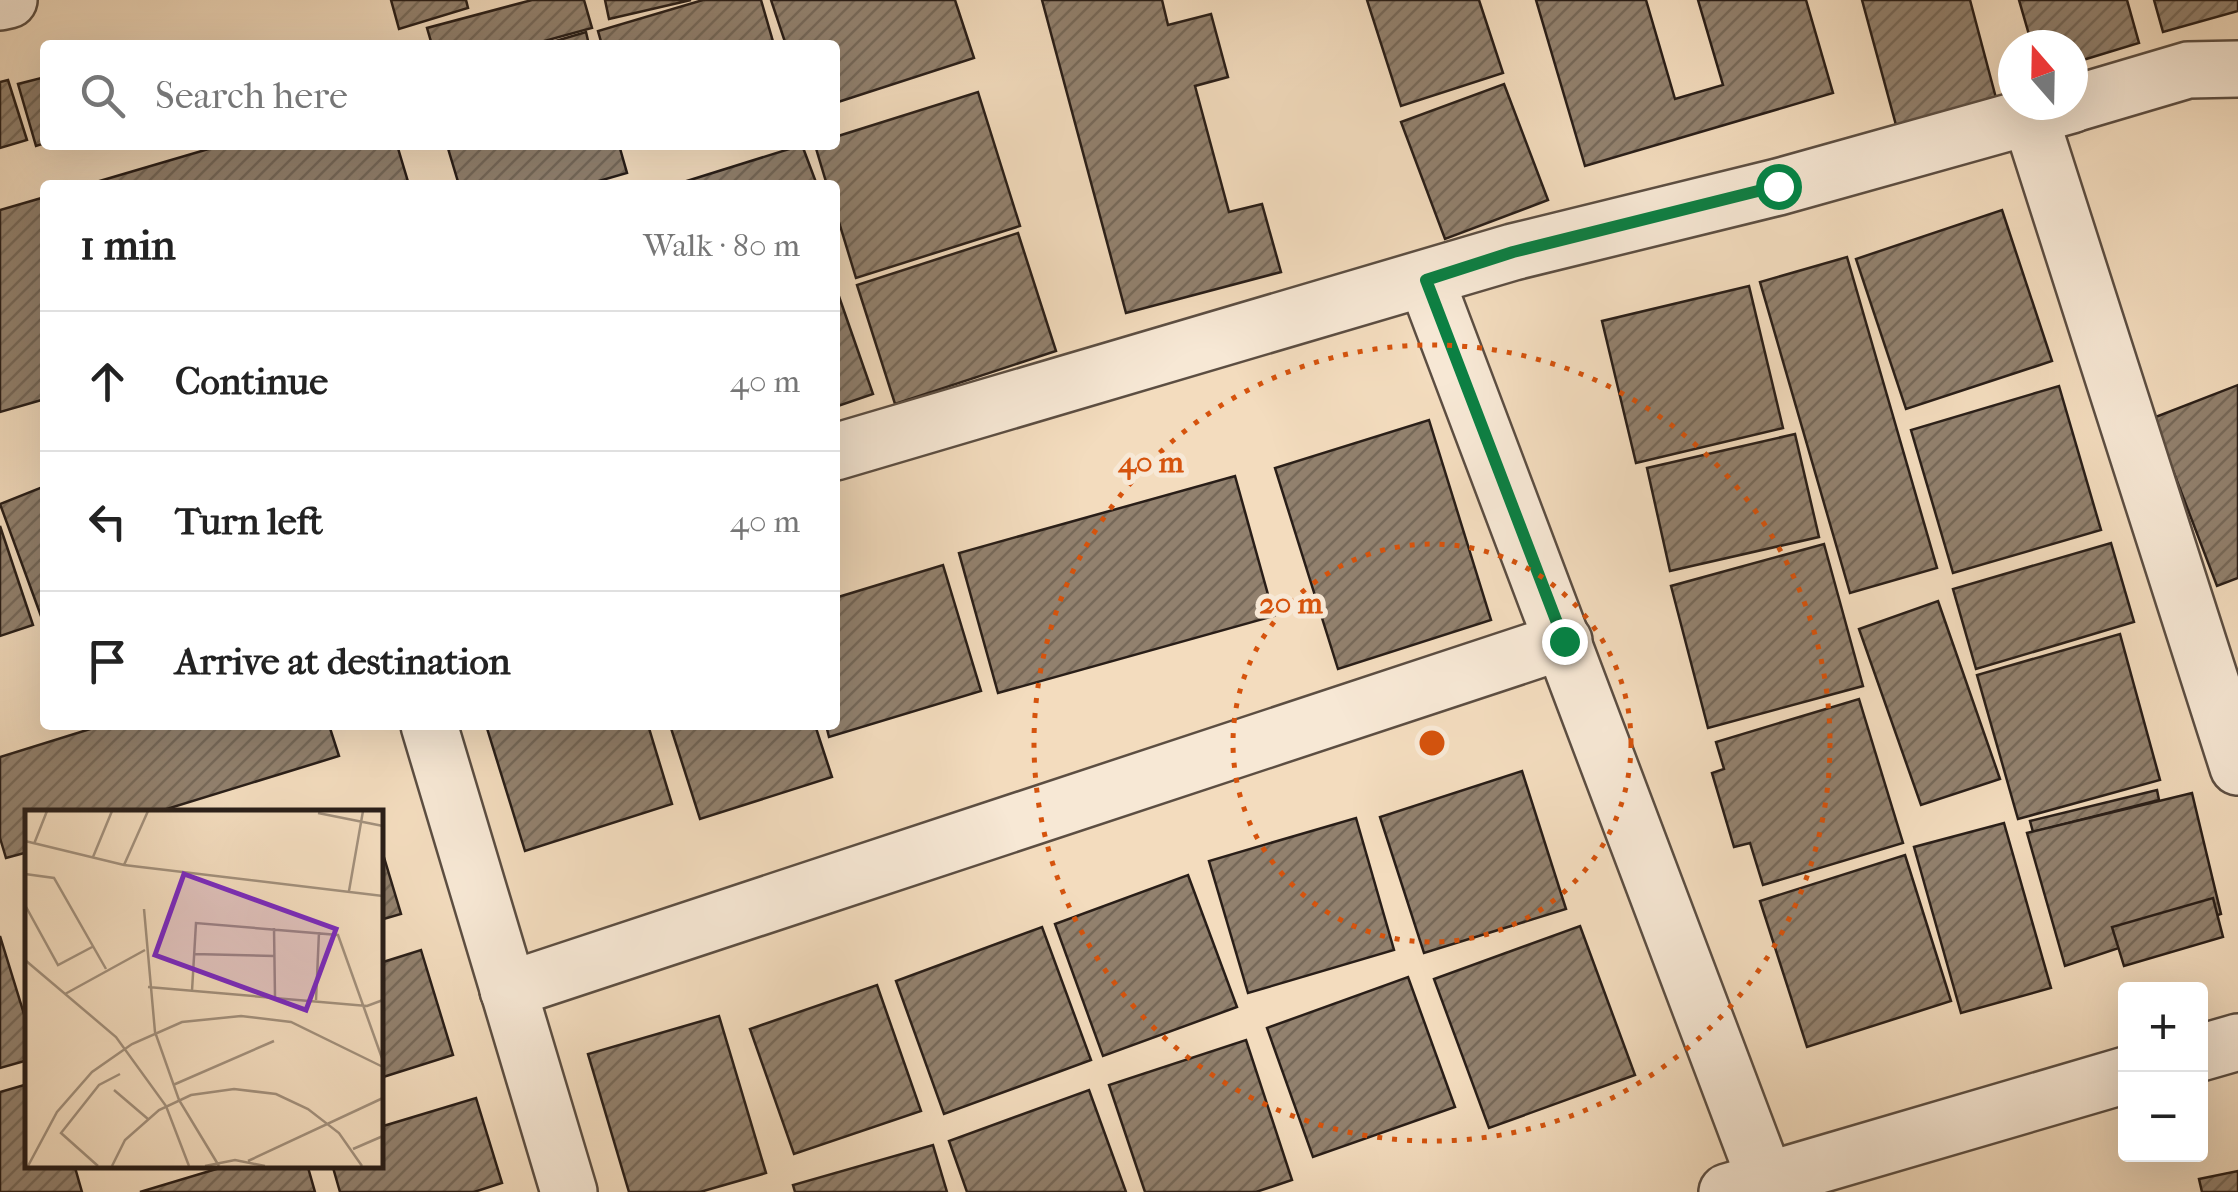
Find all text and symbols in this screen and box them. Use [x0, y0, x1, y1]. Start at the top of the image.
north arrow [1998, 30, 2088, 120]
search box [40, 40, 840, 150]
icon: search [75, 68, 130, 123]
text: Search here [155, 73, 348, 118]
route start [1756, 164, 1802, 210]
text: 1 min [80, 221, 176, 270]
text: Walk · 80 m [643, 227, 800, 264]
icon: ahead [80, 354, 135, 409]
text: Continue [175, 359, 328, 404]
text: 40 m [730, 363, 800, 400]
text: 40 m [1117, 445, 1185, 481]
icon: left [80, 494, 135, 549]
text: Turn left [175, 499, 323, 544]
text: 40 m [730, 503, 800, 540]
text: 20 m [1259, 586, 1324, 621]
route end [1542, 619, 1588, 665]
icon: arrive [80, 634, 135, 689]
text: Arrive at destination [175, 639, 511, 684]
centre of rings [1414, 725, 1450, 761]
inset map [25, 810, 382, 1167]
map controls [2118, 982, 2208, 1162]
button: + [2118, 982, 2208, 1072]
button: − [2118, 1072, 2208, 1162]

